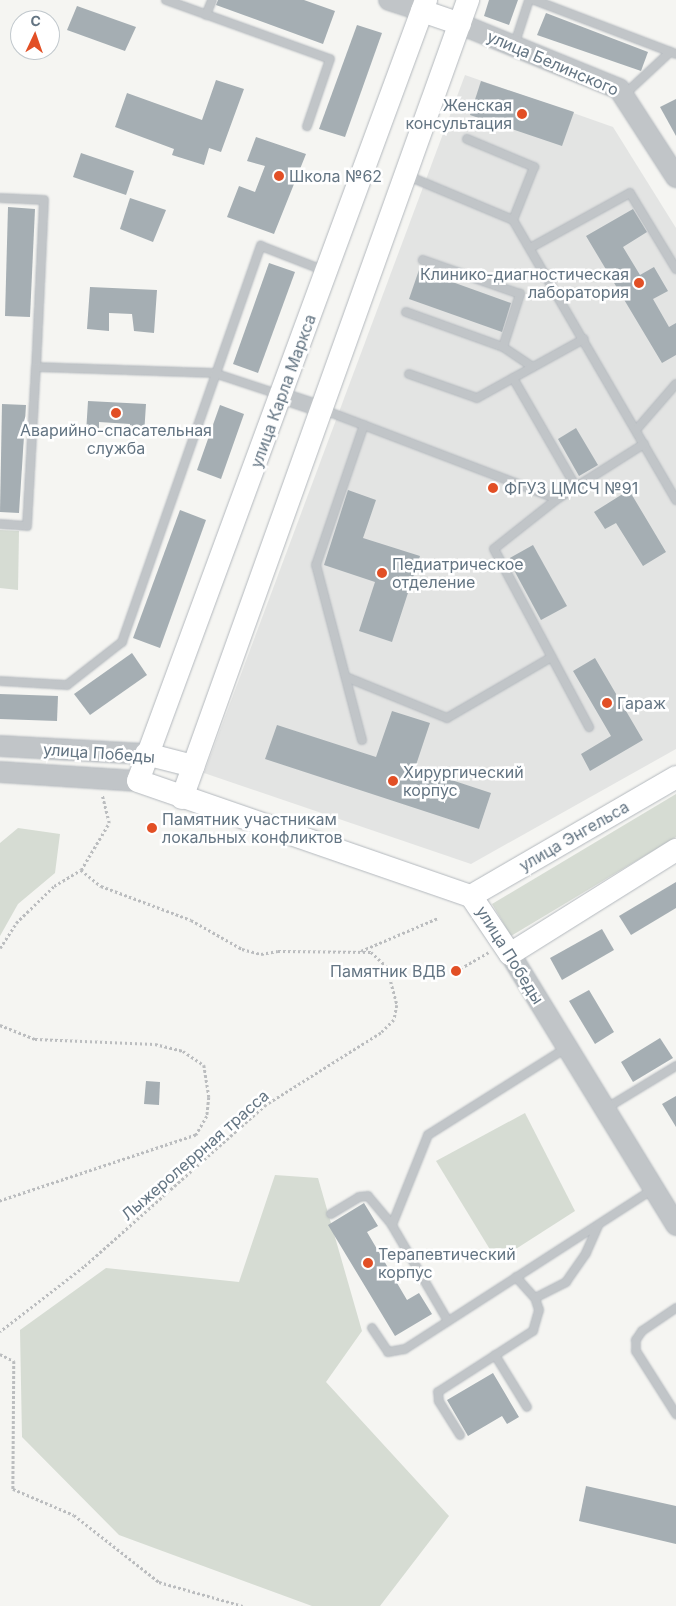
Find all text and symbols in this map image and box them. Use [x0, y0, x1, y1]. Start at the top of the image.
north arrow [10, 10, 60, 60]
text: С [30, 12, 41, 29]
street label: улица Белинского [484, 27, 622, 99]
place label: Женская консультация [405, 95, 512, 133]
marker: Женская консультация [516, 108, 528, 120]
place label: Школа №62 [289, 166, 382, 186]
marker: Школа №62 [273, 170, 285, 182]
place label: Клинико-диагностическая лаборатория [420, 264, 629, 302]
marker: Клинико-диагностическая лаборатория [633, 277, 645, 289]
street label: улица Карла Маркса [246, 312, 320, 470]
marker: Аварийно-спасательная служба [110, 407, 122, 419]
place label: Аварийно-спасательная служба [20, 420, 212, 458]
place label: ФГУЗ ЦМСЧ №91 [504, 478, 638, 498]
marker: ФГУЗ ЦМСЧ №91 [486, 481, 500, 495]
place label: Педиатрическое отделение [392, 554, 524, 592]
marker: Педиатрическое отделение [376, 567, 388, 579]
place label: Гараж [617, 693, 666, 713]
marker: Гараж [601, 697, 613, 709]
street label: улица Победы [42, 740, 156, 766]
place label: Хирургический корпус [403, 762, 524, 800]
marker: Хирургический корпус [387, 775, 399, 787]
street label: улица Энгельса [516, 797, 632, 875]
place label: Памятник участникам локальных конфликтов [162, 809, 343, 847]
marker: Памятник участникам локальных конфликтов [146, 822, 158, 834]
street label: улица Победы [472, 902, 548, 1008]
place label: Памятник ВДВ [330, 961, 446, 981]
marker: Памятник ВДВ [450, 965, 462, 977]
street label: Лыжеролеррная трасса [117, 1086, 273, 1224]
place label: Терапевтический корпус [378, 1244, 516, 1282]
marker: Терапевтический корпус [362, 1257, 374, 1269]

